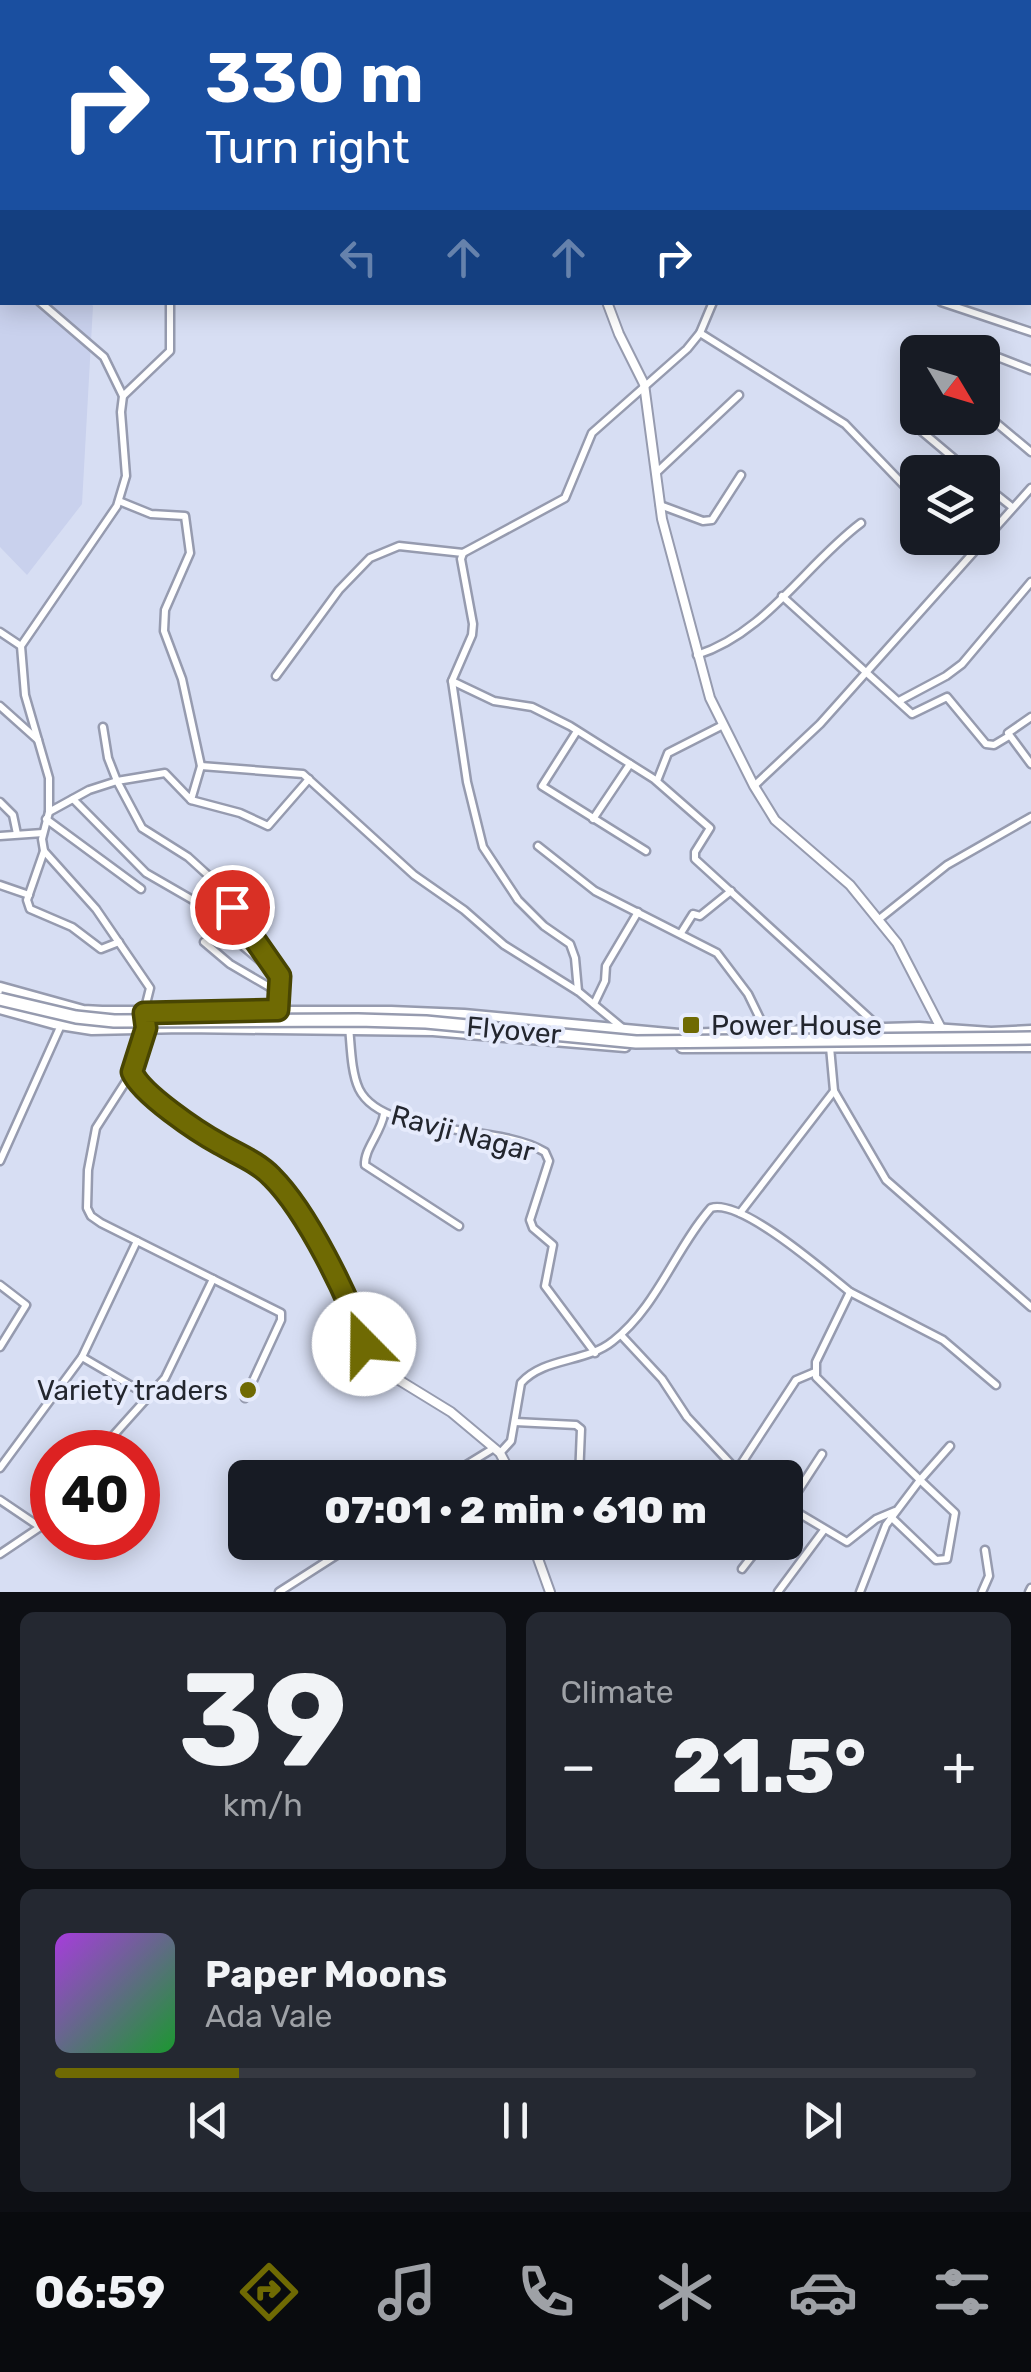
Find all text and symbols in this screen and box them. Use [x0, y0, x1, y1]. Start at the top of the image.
text: 330 m [205, 37, 424, 120]
icon: right [40, 40, 170, 170]
text: Turn right [205, 121, 409, 174]
icon: left [331, 230, 386, 285]
icon: ahead [436, 230, 491, 285]
icon: ahead [541, 230, 596, 285]
icon: right [646, 230, 701, 285]
north arrow [900, 335, 1000, 435]
map controls [900, 335, 1000, 555]
button: layers [900, 455, 1000, 555]
pin [190, 865, 275, 950]
icon: arrive [205, 880, 260, 935]
place label: Power House [711, 1009, 882, 1042]
street label: Flyover [465, 1010, 563, 1051]
marker: Power House [680, 1014, 702, 1036]
street label: Ravji Nagar [387, 1098, 539, 1169]
position arrow [312, 1292, 416, 1396]
place label: Variety traders [37, 1374, 228, 1407]
marker: Variety traders [237, 1379, 259, 1401]
speed limit sign: 40 [30, 1430, 160, 1560]
text: 07:01 · 2 min · 610 m [324, 1487, 707, 1533]
text: 39 [178, 1643, 347, 1798]
text: Climate [561, 1673, 674, 1711]
text: 21.5° [672, 1722, 866, 1811]
text: − [561, 1734, 596, 1799]
text: + [942, 1734, 976, 1799]
text: km/h [223, 1786, 303, 1824]
text: Paper Moons [205, 1951, 447, 1997]
text: Ada Vale [205, 1997, 332, 2035]
icon: previous [181, 2093, 236, 2148]
icon: pause [488, 2093, 543, 2148]
icon: next [795, 2093, 850, 2148]
icon: directions [234, 2257, 304, 2327]
icon: music [372, 2257, 442, 2327]
icon: phone [511, 2257, 581, 2327]
icon: climate [650, 2257, 720, 2327]
icon: car [788, 2257, 858, 2327]
icon: filters [927, 2257, 997, 2327]
text: 06:59 [34, 2266, 165, 2319]

